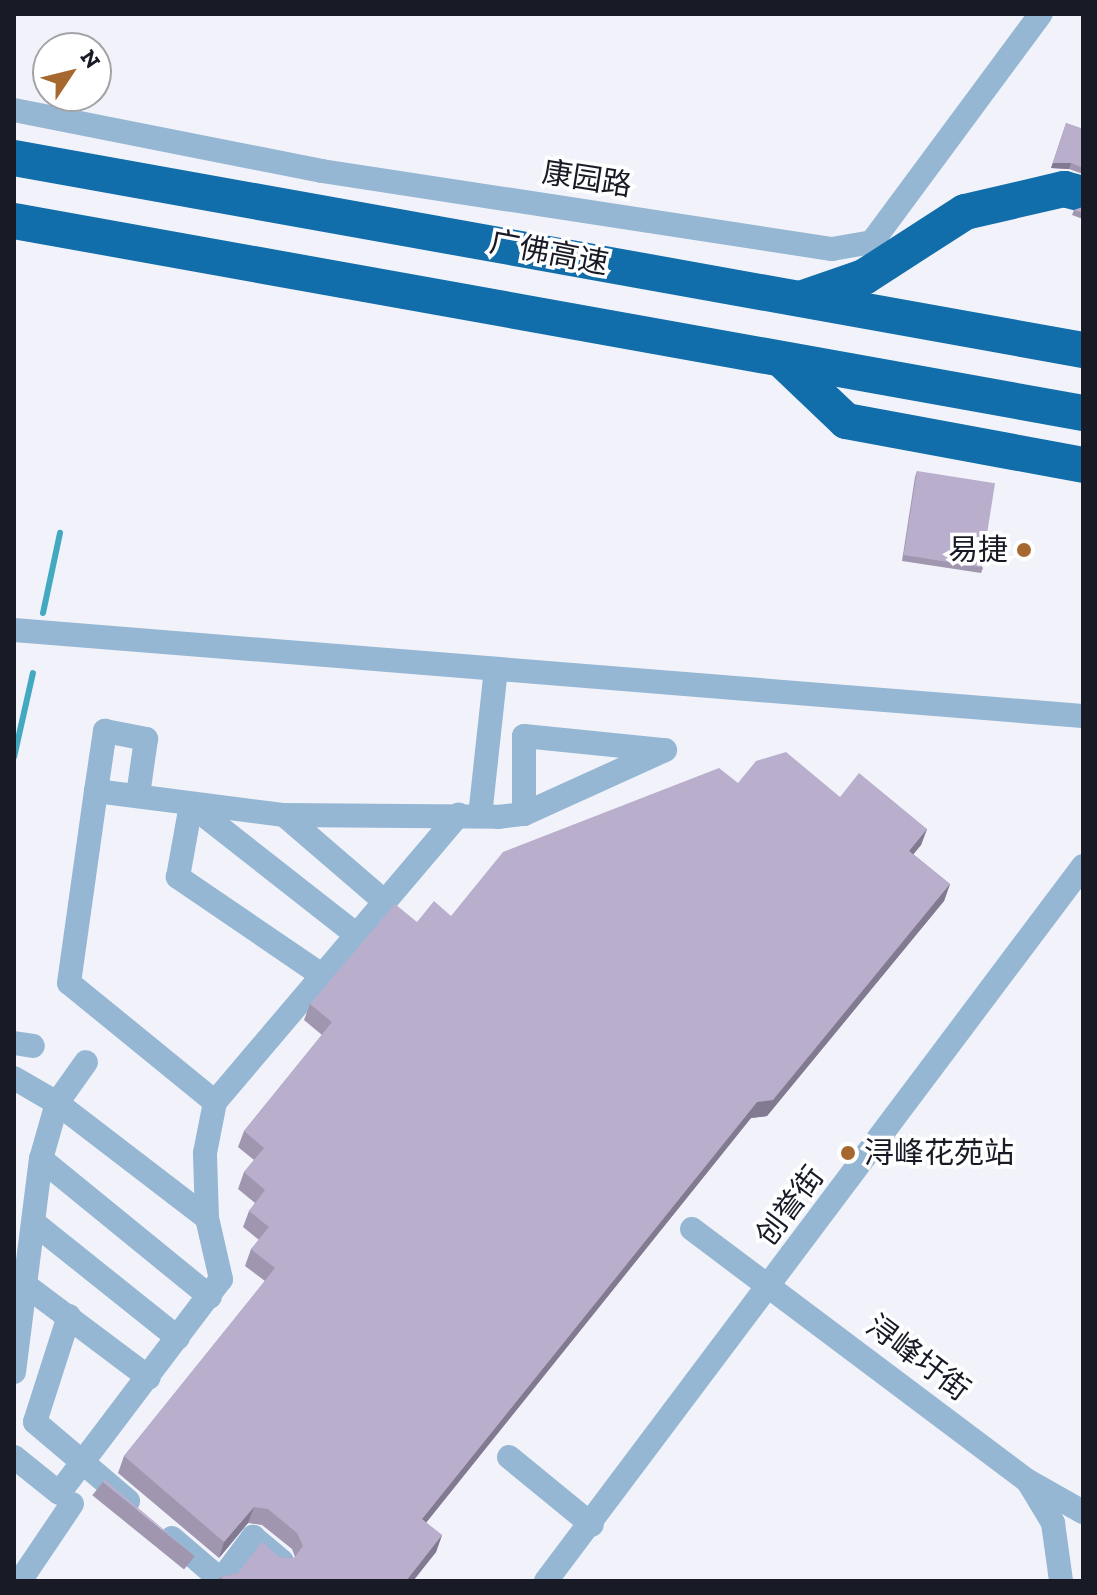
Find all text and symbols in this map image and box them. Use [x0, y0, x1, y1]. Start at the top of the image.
north arrow [32, 32, 112, 112]
text: N [75, 44, 106, 74]
street label: 康园路 [540, 154, 634, 204]
street label: 广佛高速 [487, 224, 611, 282]
place label: 易捷 [948, 532, 1008, 568]
marker: 易捷 [1015, 541, 1033, 559]
place label: 浔峰花苑站 [864, 1135, 1014, 1171]
marker: 浔峰花苑站 [839, 1144, 857, 1162]
street label: 创誉街 [749, 1159, 831, 1253]
street label: 浔峰圩街 [859, 1308, 977, 1408]

